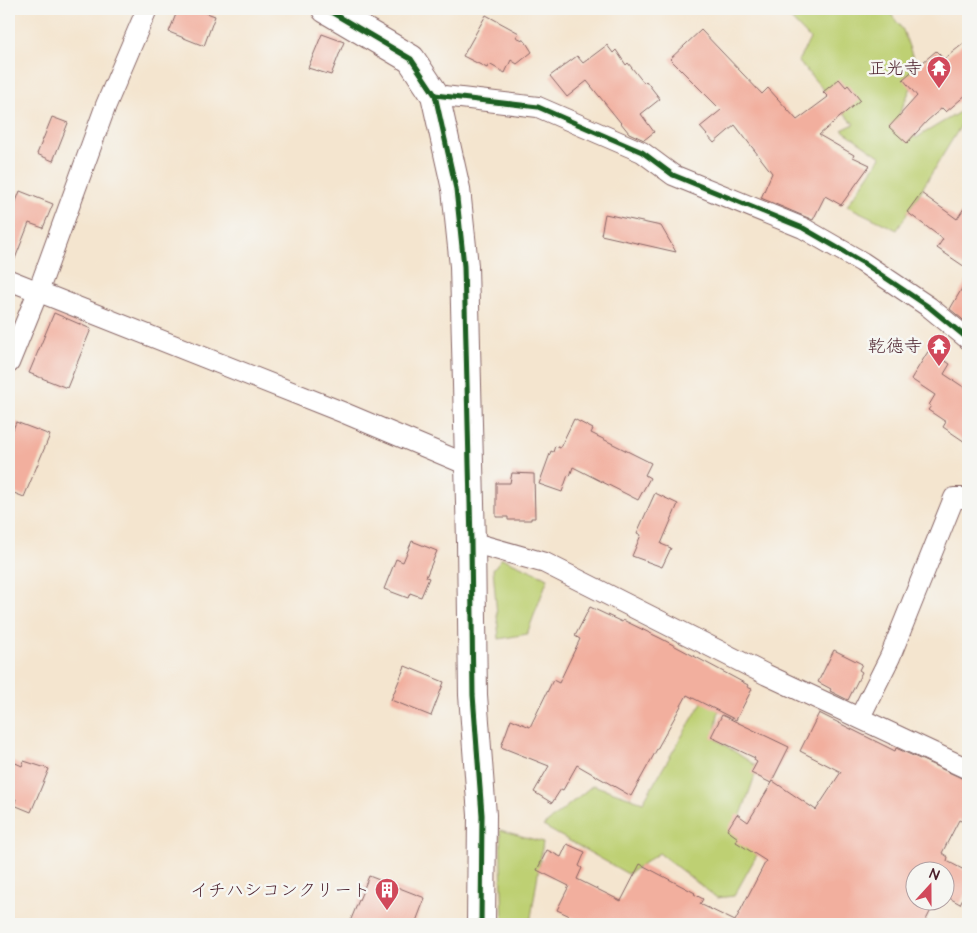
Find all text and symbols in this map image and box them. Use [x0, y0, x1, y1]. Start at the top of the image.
temple icon: 正光寺 [926, 55, 952, 89]
place label: 正光寺 [868, 56, 922, 81]
temple icon: 乾徳寺 [926, 333, 952, 367]
place label: 乾徳寺 [868, 334, 922, 359]
north arrow [904, 860, 954, 910]
text: N [927, 864, 942, 886]
building icon: イチハシコンクリート [374, 877, 400, 911]
place label: イチハシコンクリート [190, 878, 370, 903]

